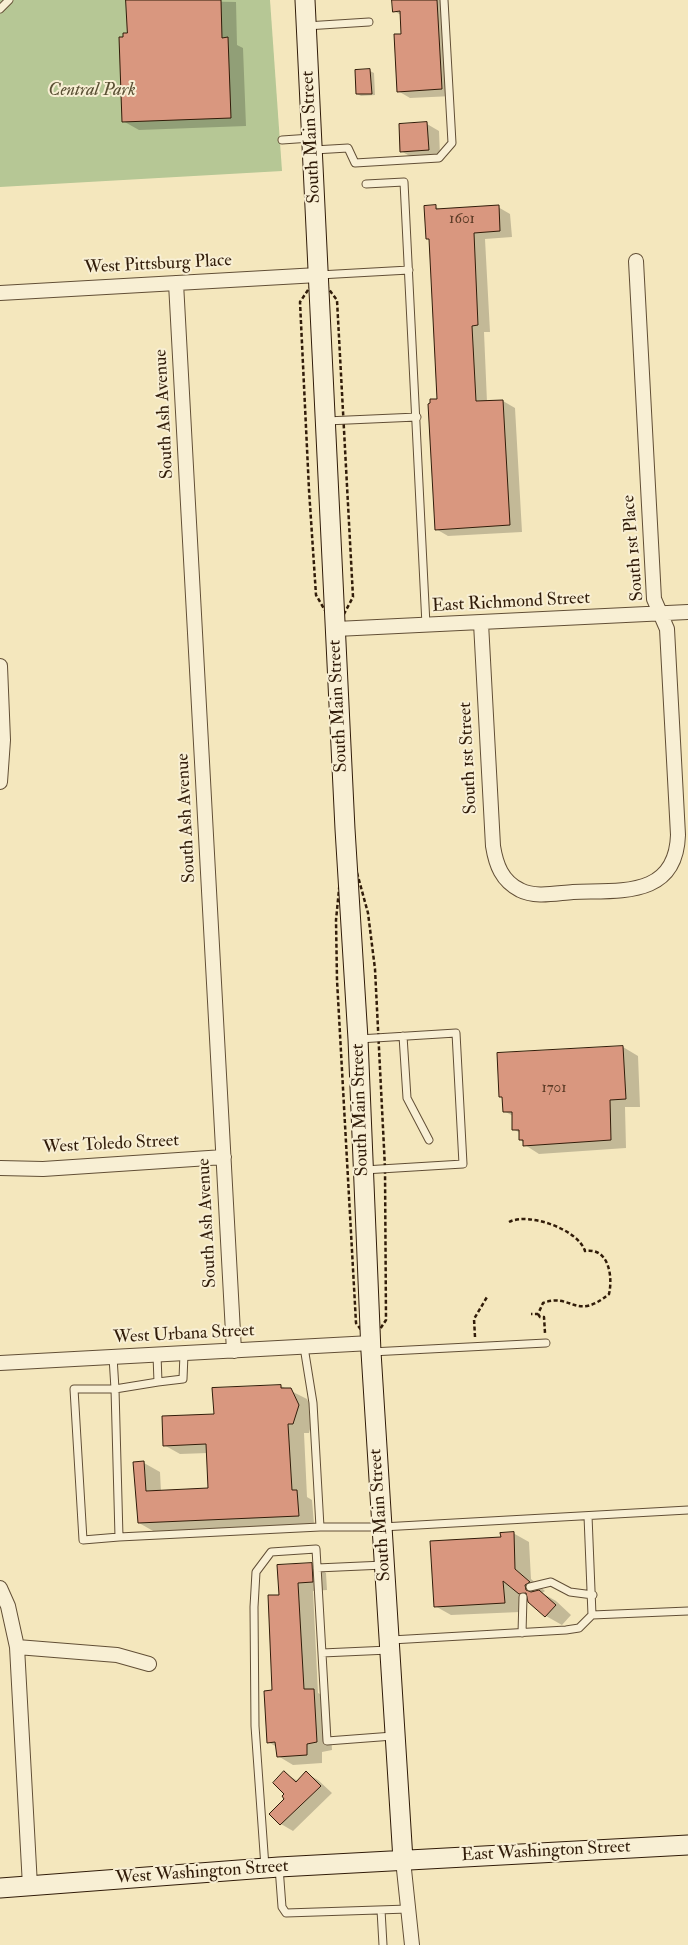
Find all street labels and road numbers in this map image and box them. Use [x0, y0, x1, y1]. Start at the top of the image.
street label: South Main Street [298, 70, 326, 204]
street label: West Pittsburg Place [84, 250, 232, 280]
street label: South Ash Avenue [151, 349, 179, 479]
street label: South 1st Place [619, 494, 649, 602]
street label: East Richmond Street [431, 588, 591, 618]
street label: South Main Street [325, 639, 353, 773]
street label: South 1st Street [455, 701, 483, 815]
street label: South Ash Avenue [173, 753, 201, 883]
street label: South Main Street [348, 1043, 374, 1177]
street label: West Toledo Street [42, 1131, 180, 1159]
street label: South Ash Avenue [194, 1158, 222, 1288]
street label: West Urbana Street [113, 1321, 255, 1349]
street label: South Main Street [366, 1448, 396, 1582]
street label: East Washington Street [461, 1837, 631, 1867]
street label: West Washington Street [115, 1856, 289, 1890]

